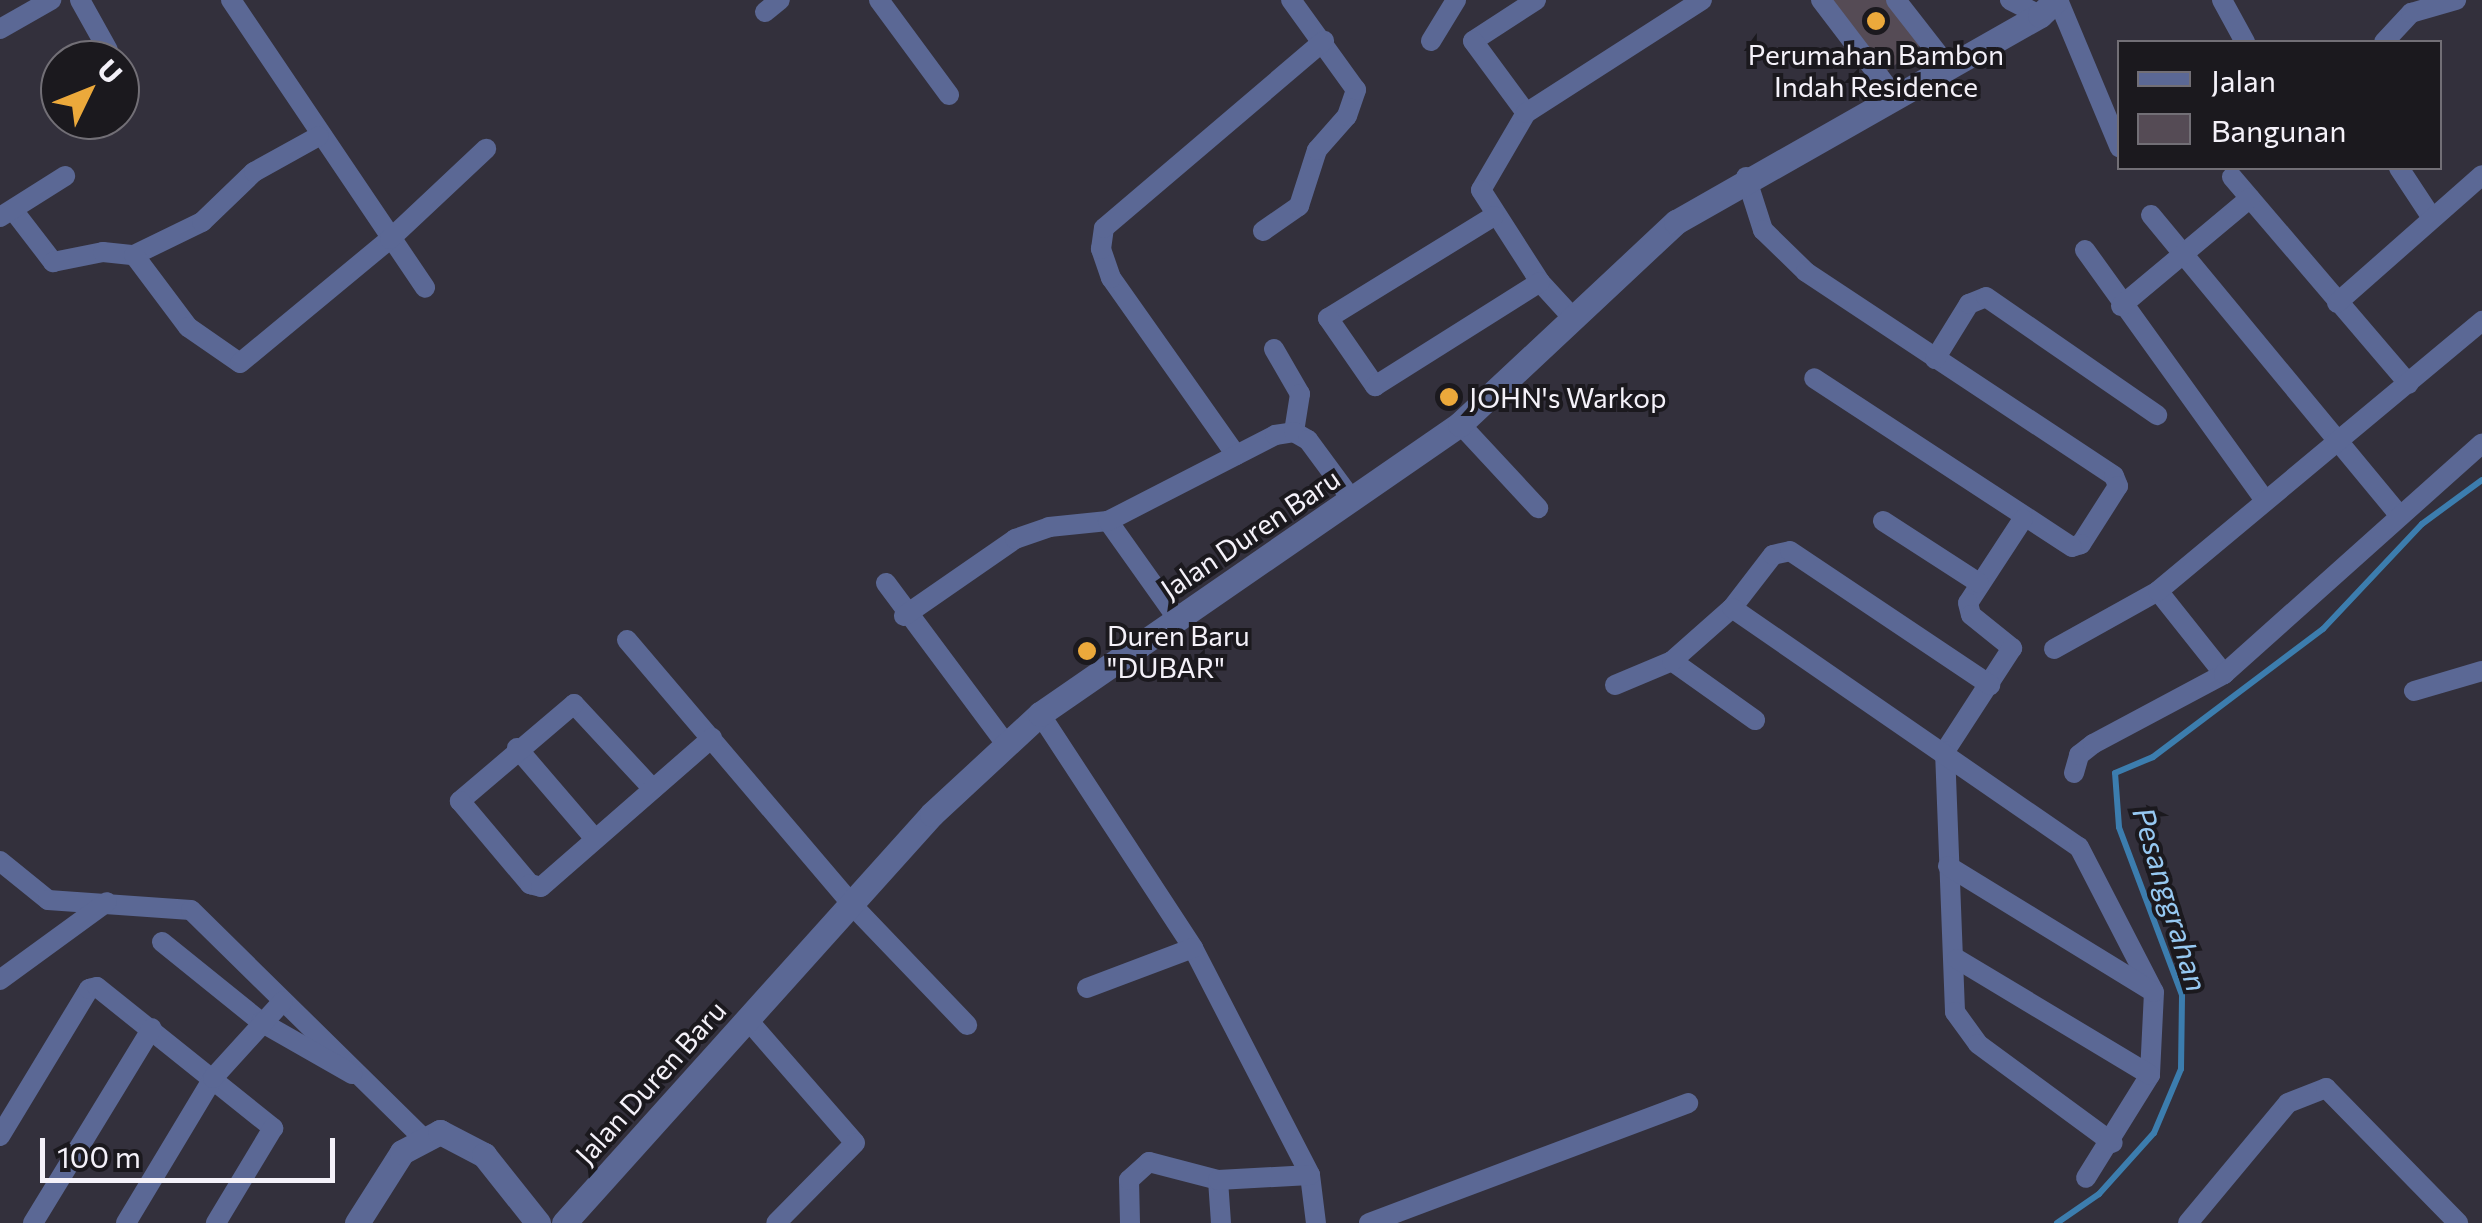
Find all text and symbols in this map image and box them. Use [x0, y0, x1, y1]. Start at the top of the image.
marker: Perumahan Bambon Indah Residence [1865, 10, 1887, 32]
place label: Perumahan Bambon Indah Residence [1748, 37, 2004, 103]
north arrow [40, 40, 140, 140]
legend [2117, 40, 2442, 170]
text: U [91, 52, 130, 90]
text: Jalan [2211, 61, 2276, 98]
text: Bangunan [2211, 111, 2346, 148]
place label: JOHN's Warkop [1469, 380, 1667, 414]
marker: JOHN's Warkop [1438, 386, 1460, 408]
street label: Jalan Duren Baru [1154, 461, 1346, 605]
place label: Duren Baru "DUBAR" [1107, 618, 1250, 684]
marker: Duren Baru "DUBAR" [1076, 640, 1098, 662]
water label: Pesanggrahan [2126, 803, 2216, 995]
street label: Jalan Duren Baru [568, 993, 732, 1171]
scale bar [45, 1118, 340, 1180]
text: 100 m [57, 1137, 141, 1174]

